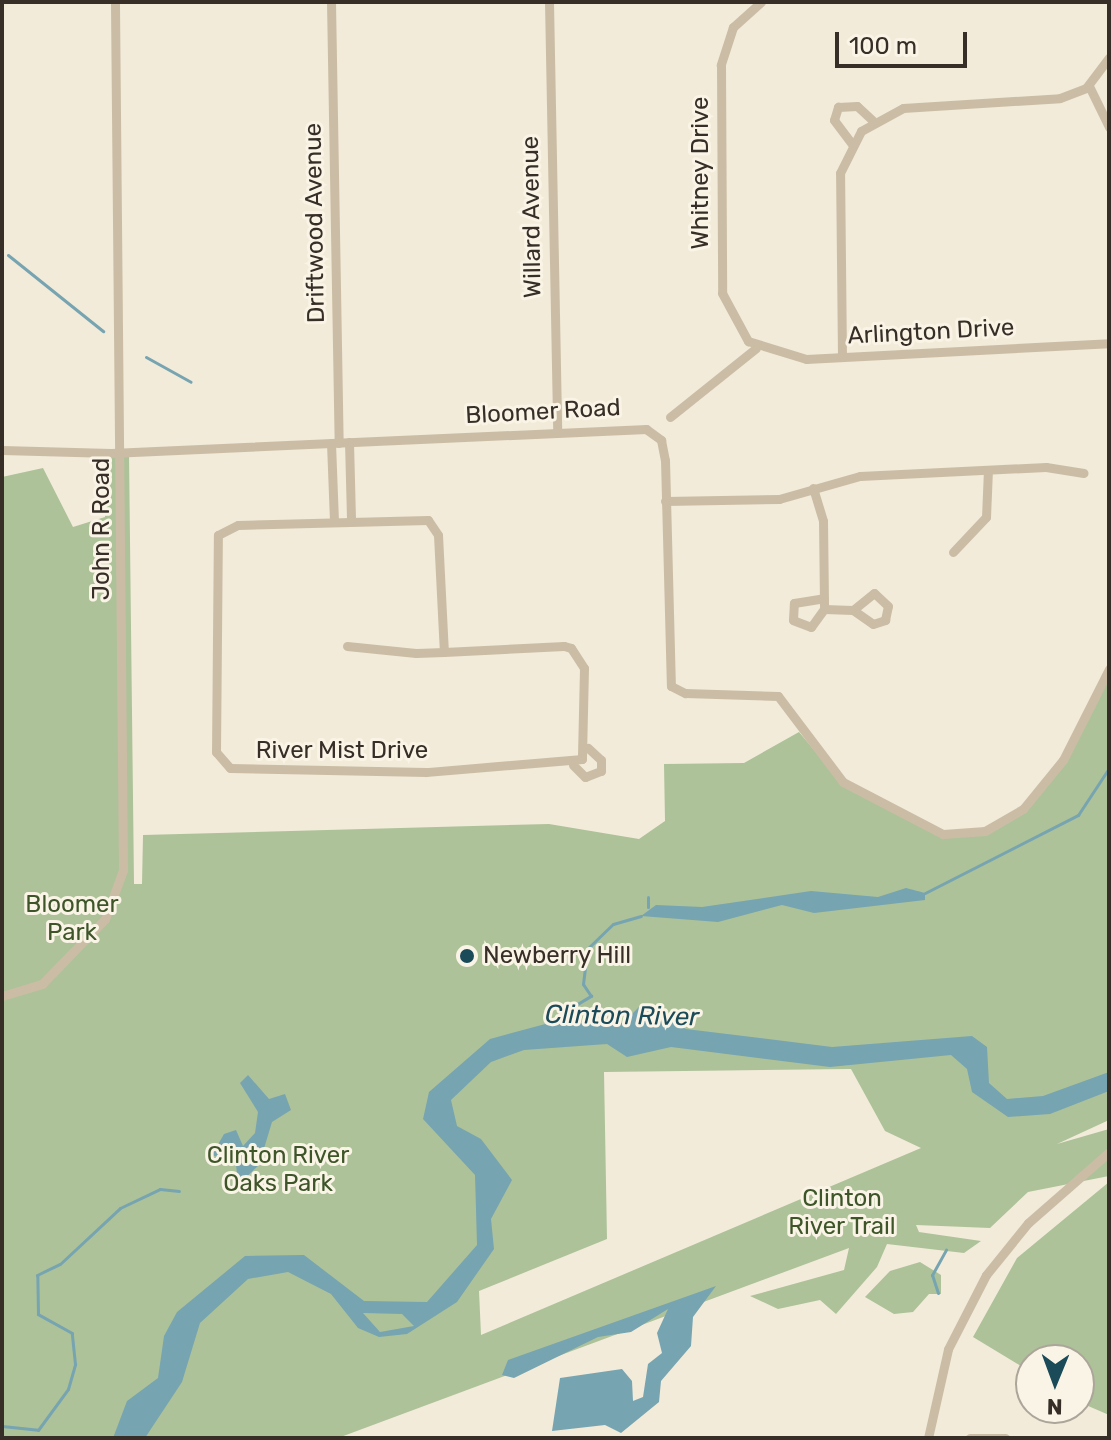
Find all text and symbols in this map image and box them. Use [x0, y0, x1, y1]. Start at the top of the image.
scale bar [839, 16, 971, 66]
text: 100 m [849, 32, 917, 60]
street label: Whitney Drive [687, 96, 715, 250]
street label: Driftwood Avenue [299, 122, 331, 324]
street label: Willard Avenue [516, 135, 548, 299]
street label: Arlington Drive [847, 313, 1015, 351]
street label: Bloomer Road [464, 394, 622, 430]
street label: John R Road [88, 458, 116, 600]
street label: River Mist Drive [256, 737, 428, 765]
park label: Bloomer Park [25, 891, 119, 947]
place label: Newberry Hill [483, 942, 632, 970]
marker: Newberry Hill [458, 947, 476, 965]
water label: Clinton River [545, 999, 699, 1033]
park label: Clinton River Oaks Park [207, 1142, 349, 1198]
park label: Clinton River Trail [788, 1185, 896, 1241]
north arrow [1015, 1344, 1095, 1424]
text: N [1046, 1393, 1063, 1420]

